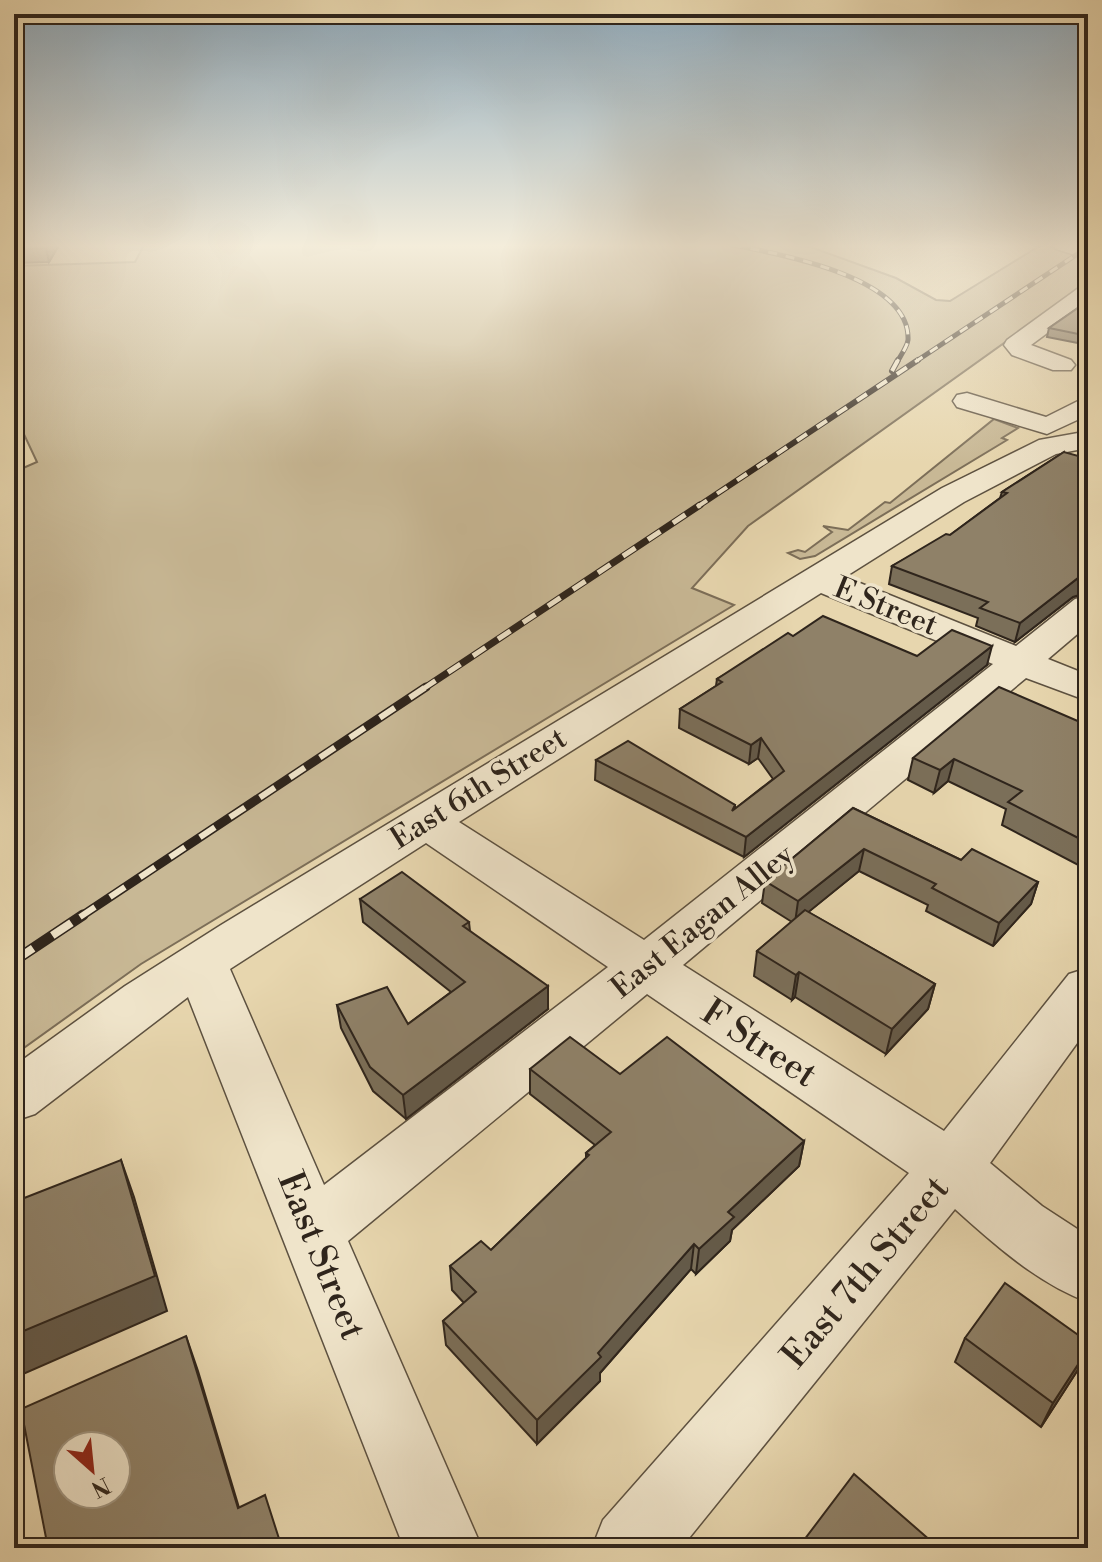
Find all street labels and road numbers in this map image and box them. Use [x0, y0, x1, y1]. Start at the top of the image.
street label: E Street [828, 569, 943, 645]
street label: East 6th Street [383, 719, 574, 858]
street label: East Eagan Alley [603, 836, 802, 1007]
street label: F Street [692, 990, 825, 1098]
street label: East Street [267, 1165, 375, 1347]
street label: East 7th Street [772, 1167, 960, 1378]

